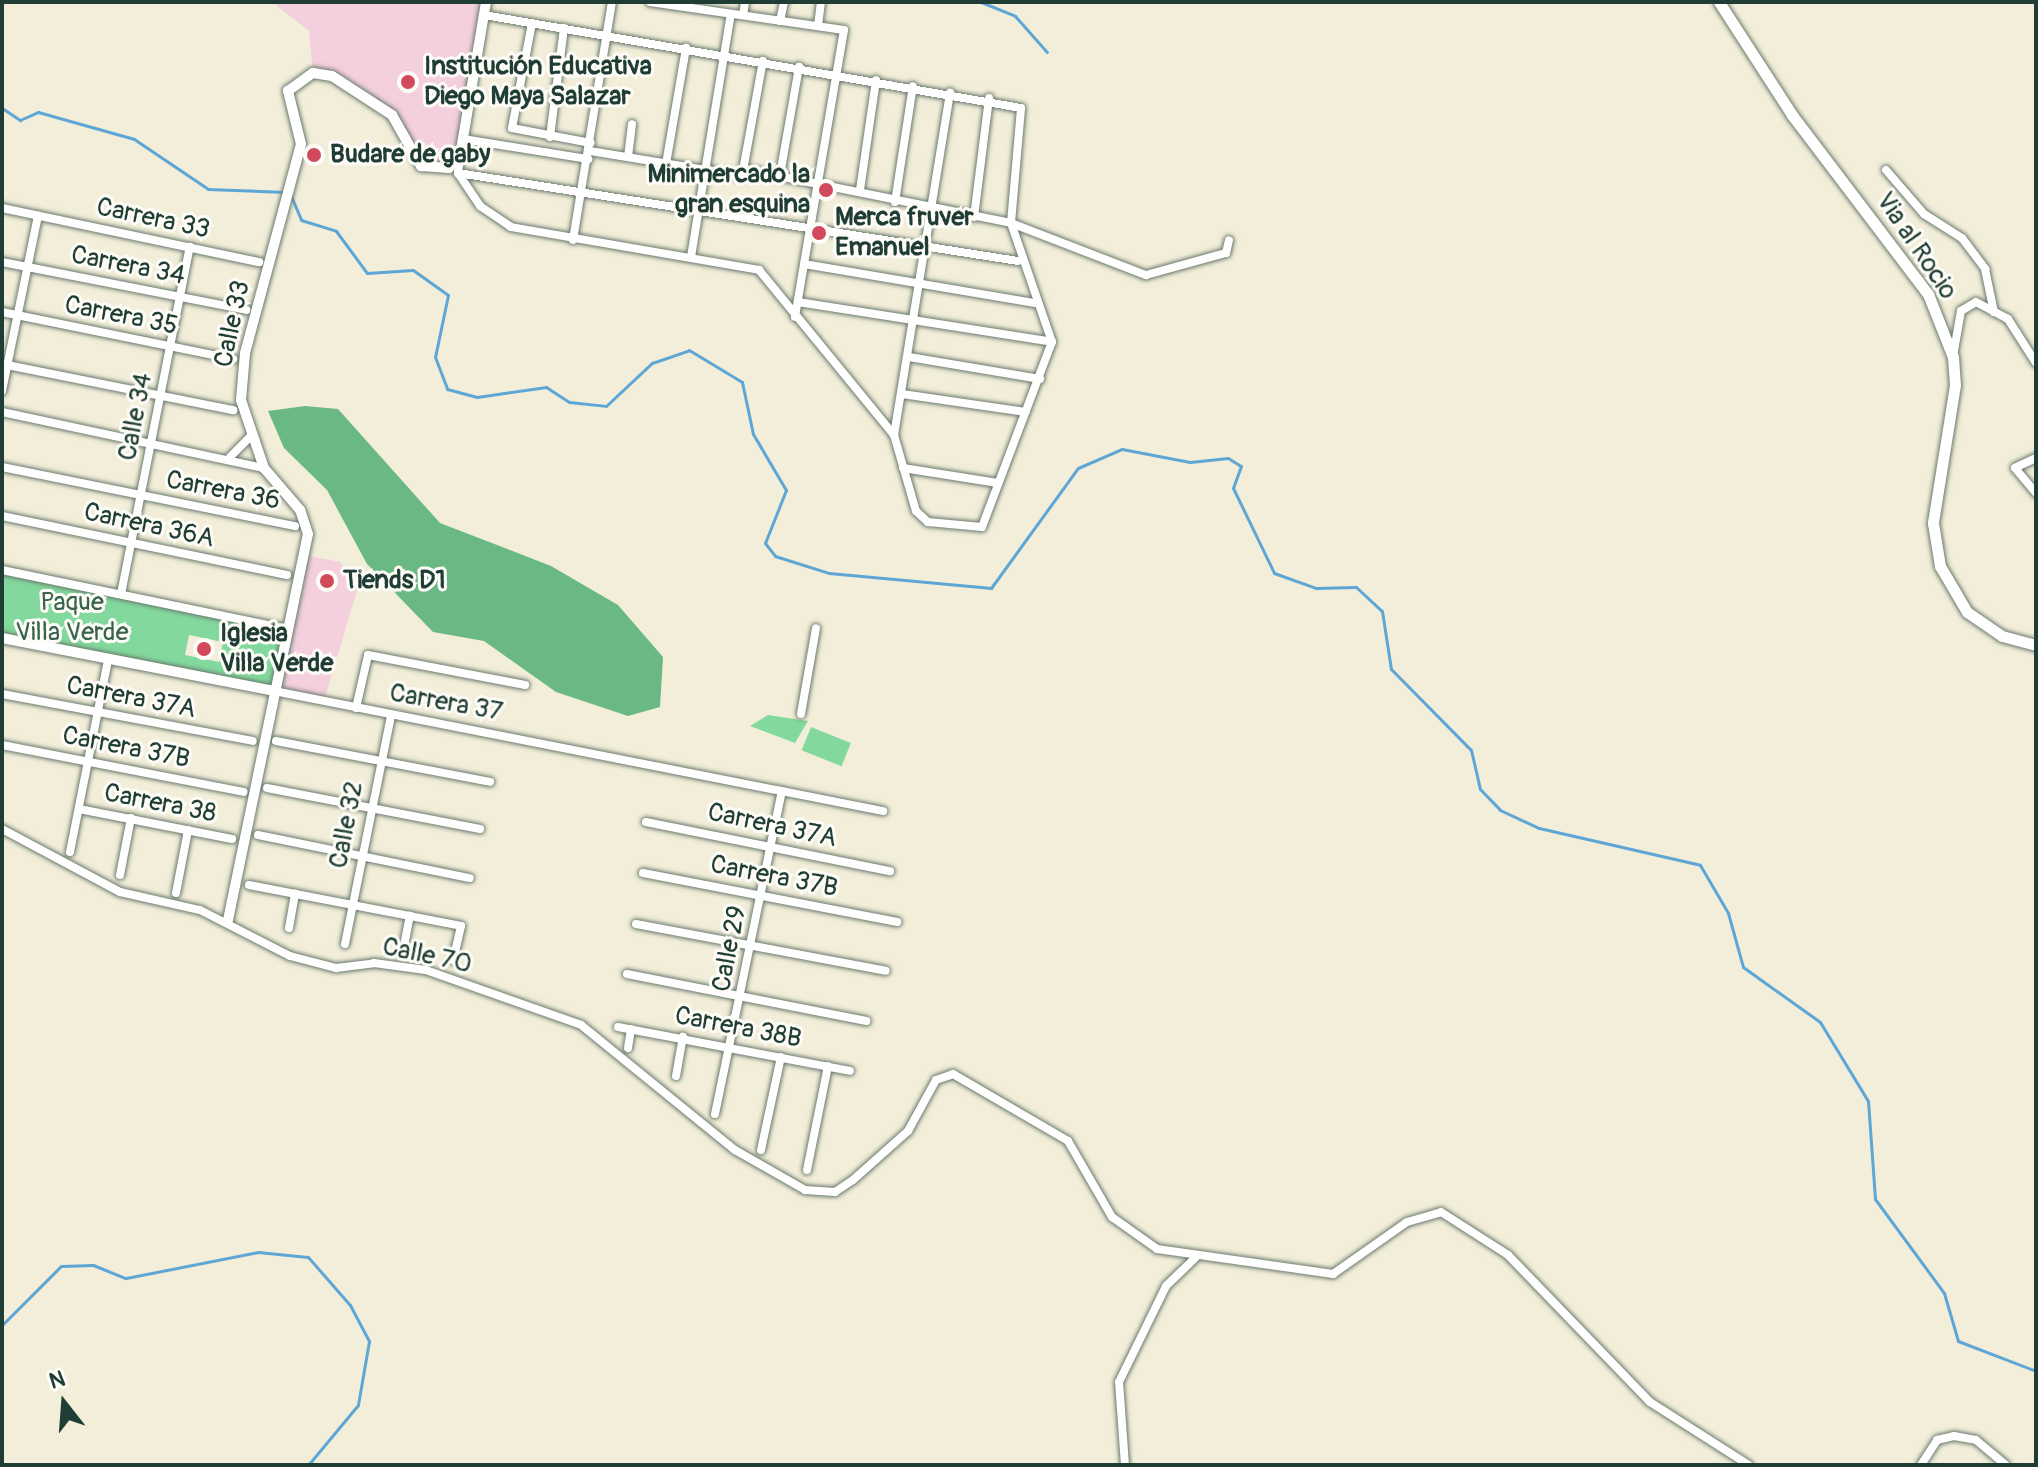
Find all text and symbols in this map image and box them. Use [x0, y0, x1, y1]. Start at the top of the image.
place label: Institución Educativa Diego Maya Salazar [424, 51, 652, 112]
marker: Institución Educativa Diego Maya Salazar [399, 73, 417, 91]
place label: Budare de gaby [330, 139, 490, 171]
marker: Budare de gaby [305, 146, 323, 164]
place label: Minimercado la gran esquina [648, 159, 810, 220]
marker: Minimercado la gran esquina [817, 181, 835, 199]
street label: Via al Rocio [1869, 186, 1963, 306]
street label: Carrera 33 [94, 192, 212, 246]
place label: Merca fruver Emanuel [835, 202, 973, 264]
marker: Merca fruver Emanuel [810, 224, 828, 242]
street label: Carrera 34 [68, 240, 188, 292]
street label: Calle 33 [209, 278, 257, 370]
street label: Carrera 35 [62, 290, 180, 342]
street label: Calle 34 [112, 371, 160, 463]
street label: Carrera 36 [163, 465, 283, 517]
street label: Carrera 36A [81, 497, 217, 555]
place label: Tiends D1 [343, 565, 446, 597]
marker: Tiends D1 [318, 572, 336, 590]
park label: Paque Villa Verde [15, 587, 129, 648]
place label: Iglesia Villa Verde [220, 618, 333, 680]
marker: Iglesia Villa Verde [195, 640, 213, 658]
street label: Carrera 37A [64, 670, 198, 726]
street label: Carrera 37 [387, 678, 505, 728]
street label: Carrera 37B [60, 720, 192, 776]
street label: Carrera 38 [101, 778, 219, 830]
street label: Calle 32 [323, 779, 371, 871]
street label: Carrera 37A [705, 797, 839, 855]
street label: Carrera 37B [708, 849, 840, 905]
street label: Calle 29 [706, 903, 754, 995]
street label: Calle 70 [380, 931, 474, 981]
street label: Carrera 38B [672, 1000, 804, 1056]
north arrow [24, 1363, 104, 1443]
text: N [46, 1364, 68, 1396]

